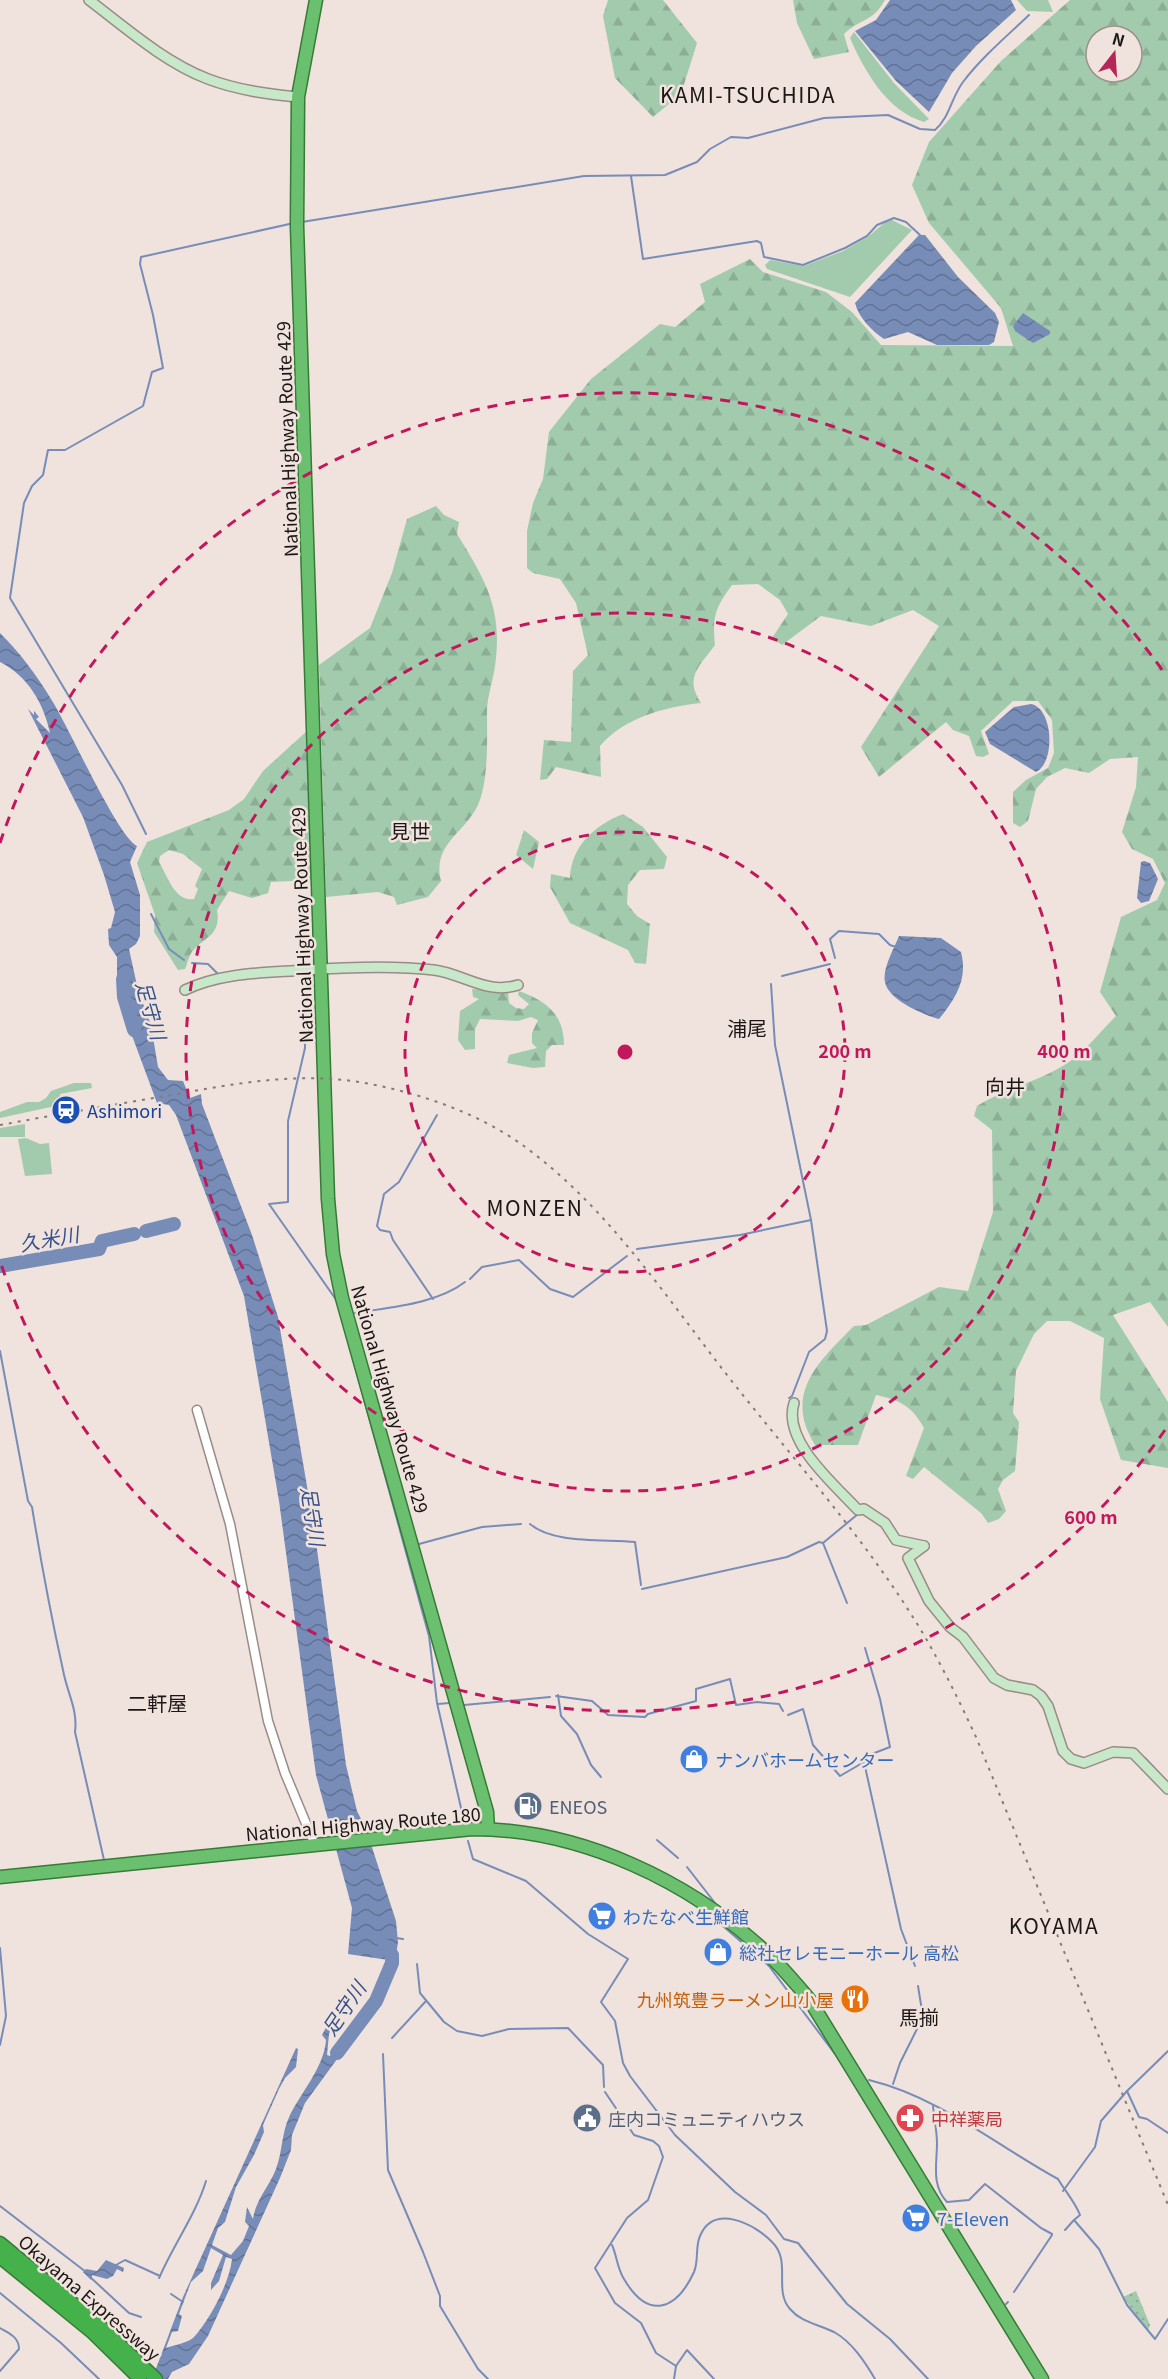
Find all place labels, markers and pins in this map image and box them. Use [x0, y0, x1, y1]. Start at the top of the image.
centre of rings [615, 1042, 635, 1062]
station icon: Ashimori [50, 1094, 82, 1126]
place label: Ashimori [87, 1097, 162, 1123]
shop icon: ナンバホームセンター [678, 1743, 710, 1775]
place label: ナンバホームセンター [715, 1746, 894, 1772]
fuel station icon: ENEOS [512, 1790, 544, 1822]
place label: ENEOS [549, 1793, 607, 1819]
supermarket icon: わたなべ生鮮館 [586, 1900, 618, 1932]
place label: わたなべ生鮮館 [623, 1903, 749, 1929]
shop icon: 総社セレモニーホール 高松 [702, 1936, 734, 1968]
place label: 総社セレモニーホール 高松 [739, 1939, 959, 1965]
restaurant icon: 九州筑豊ラーメン山小屋 [839, 1983, 871, 2015]
place label: 九州筑豊ラーメン山小屋 [637, 1986, 834, 2012]
public building icon: 庄内コミュニティハウス [571, 2102, 603, 2134]
pharmacy icon: 中祥薬局 [894, 2102, 926, 2134]
place label: 庄内コミュニティハウス [608, 2105, 805, 2131]
place label: 中祥薬局 [931, 2105, 1003, 2131]
supermarket icon: 7-Eleven [900, 2202, 932, 2234]
place label: 7-Eleven [937, 2205, 1009, 2231]

